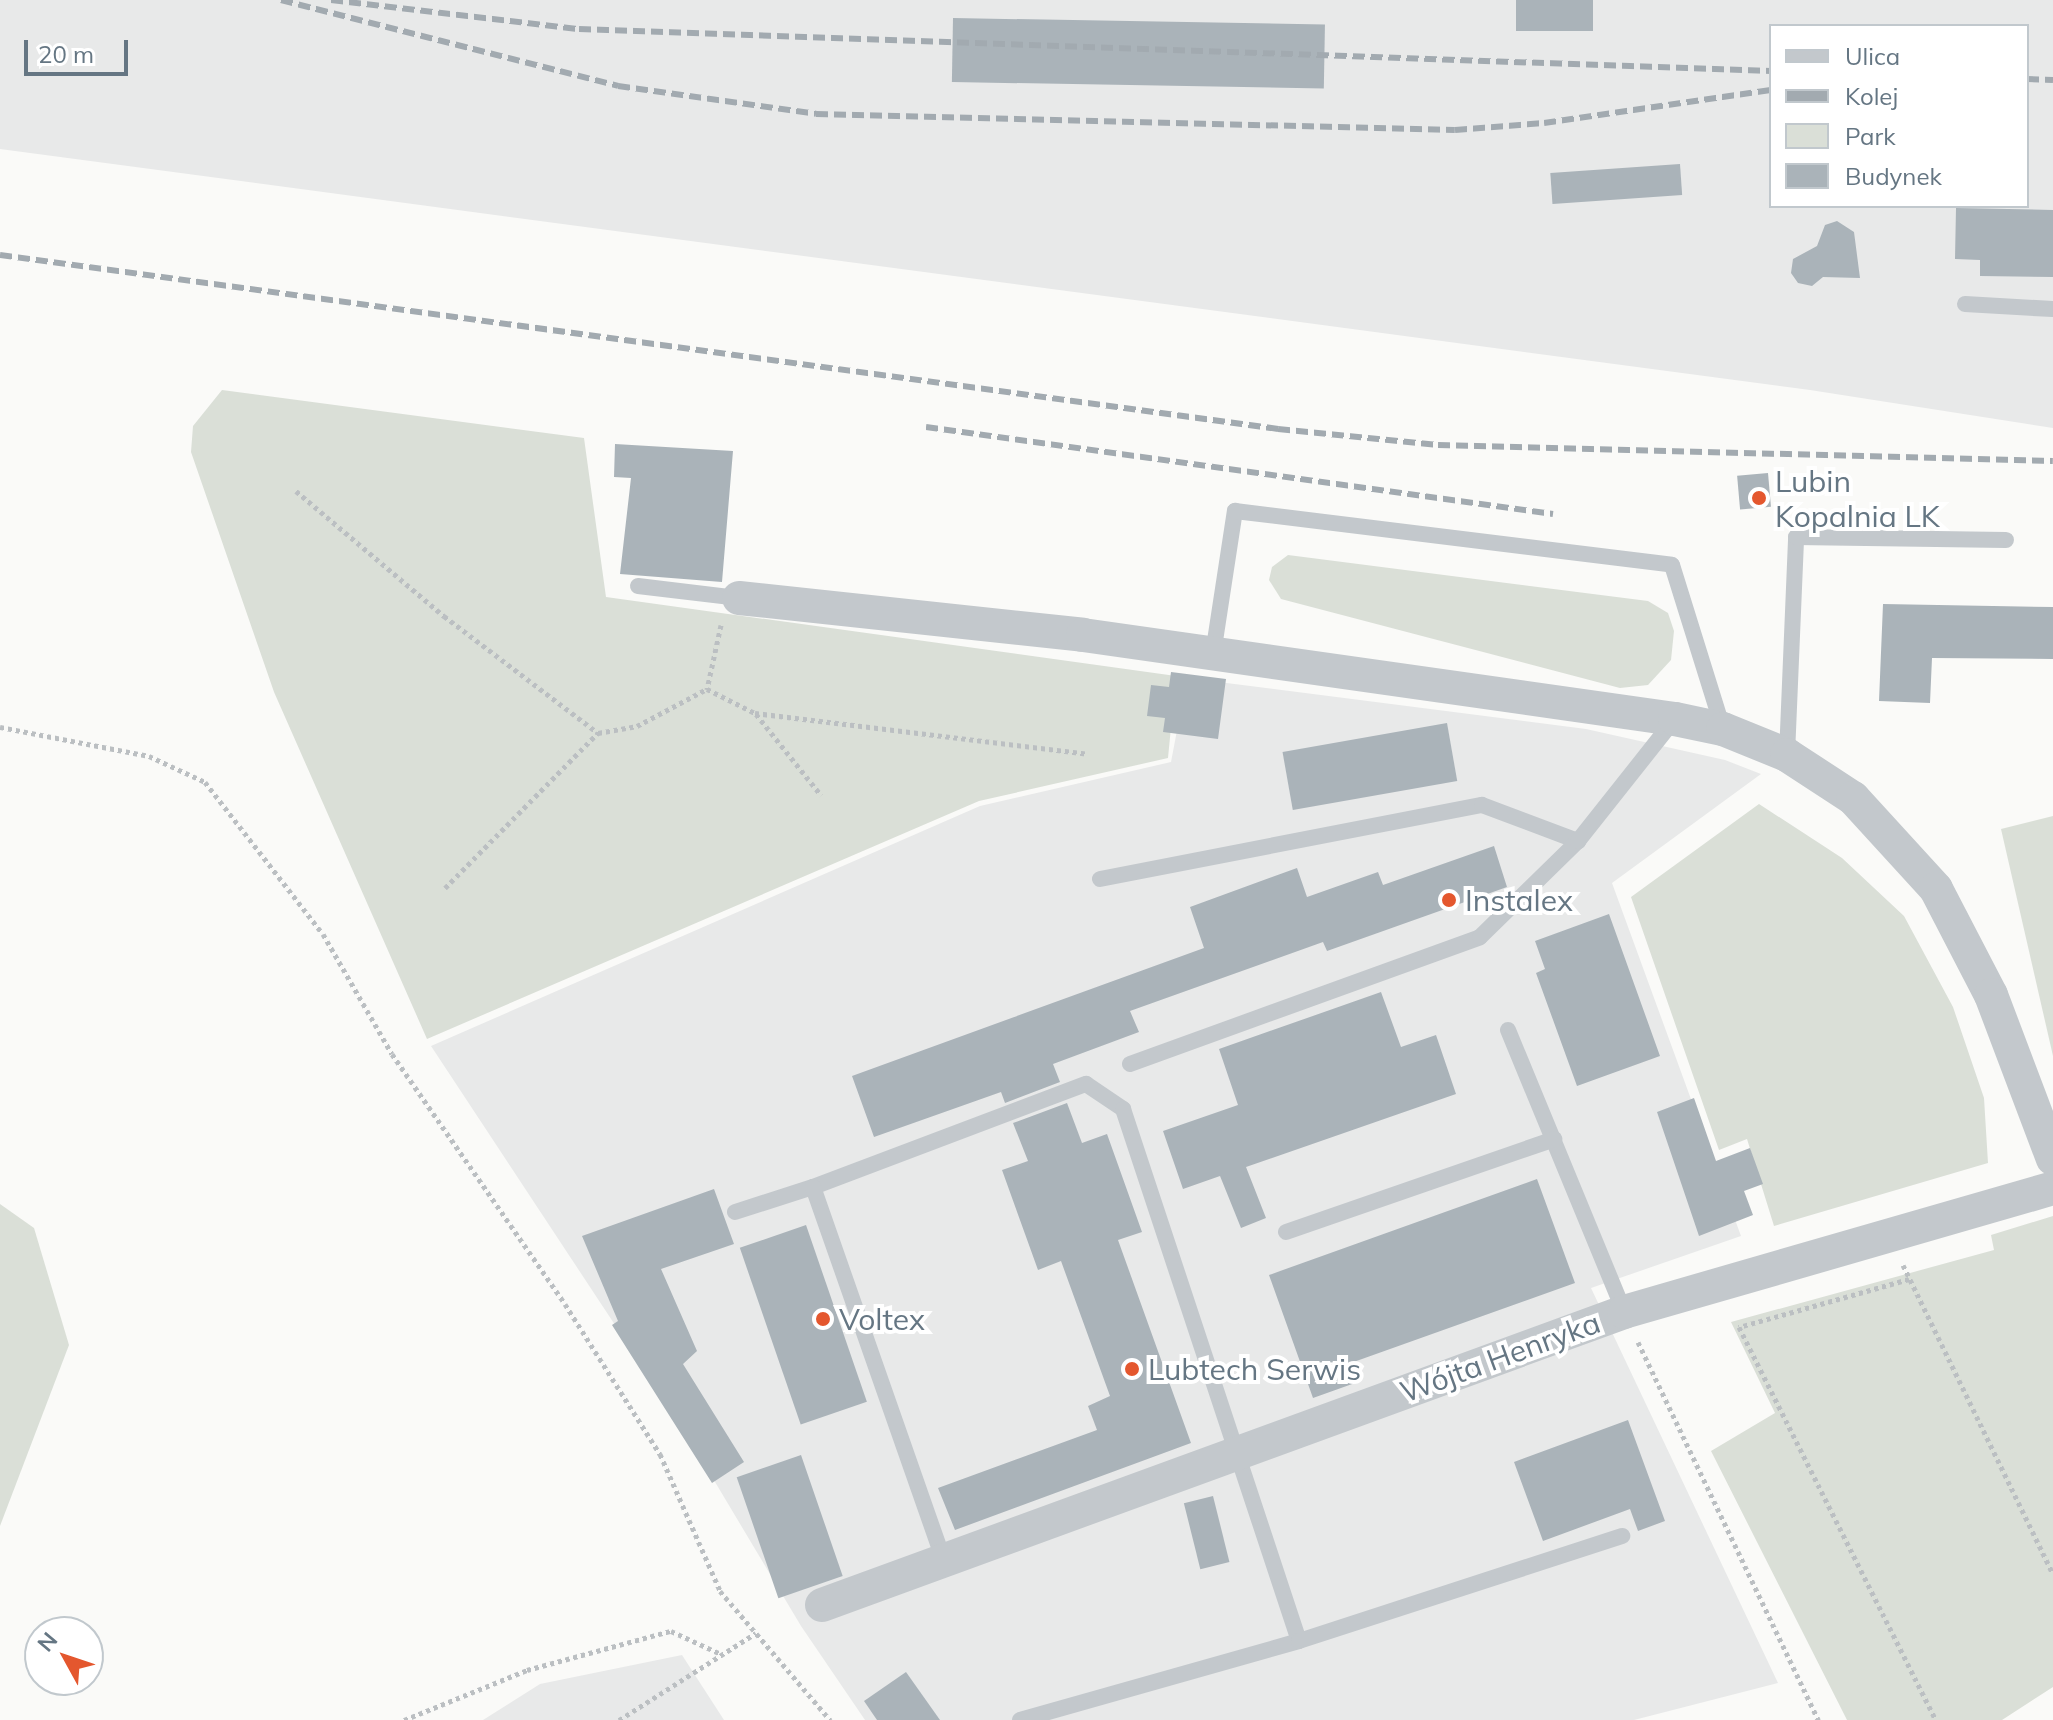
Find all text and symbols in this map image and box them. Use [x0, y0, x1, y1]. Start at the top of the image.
scale bar [28, 24, 132, 74]
legend [1769, 24, 2029, 208]
text: 20 m [38, 39, 94, 69]
text: Ulica [1845, 41, 1900, 71]
text: Kolej [1845, 81, 1898, 111]
text: Park [1845, 121, 1896, 151]
text: Budynek [1845, 161, 1942, 191]
place label: Lubin Kopalnia LK [1775, 463, 1940, 534]
marker: Lubin Kopalnia LK [1750, 489, 1768, 507]
place label: Instalex [1465, 882, 1573, 918]
marker: Instalex [1440, 891, 1458, 909]
place label: Voltex [839, 1301, 925, 1337]
street label: Wójta Henryka [1395, 1304, 1605, 1410]
marker: Voltex [814, 1310, 832, 1328]
place label: Lubtech Serwis [1148, 1351, 1361, 1387]
marker: Lubtech Serwis [1123, 1360, 1141, 1378]
north arrow [24, 1616, 104, 1696]
text: N [31, 1626, 63, 1657]

